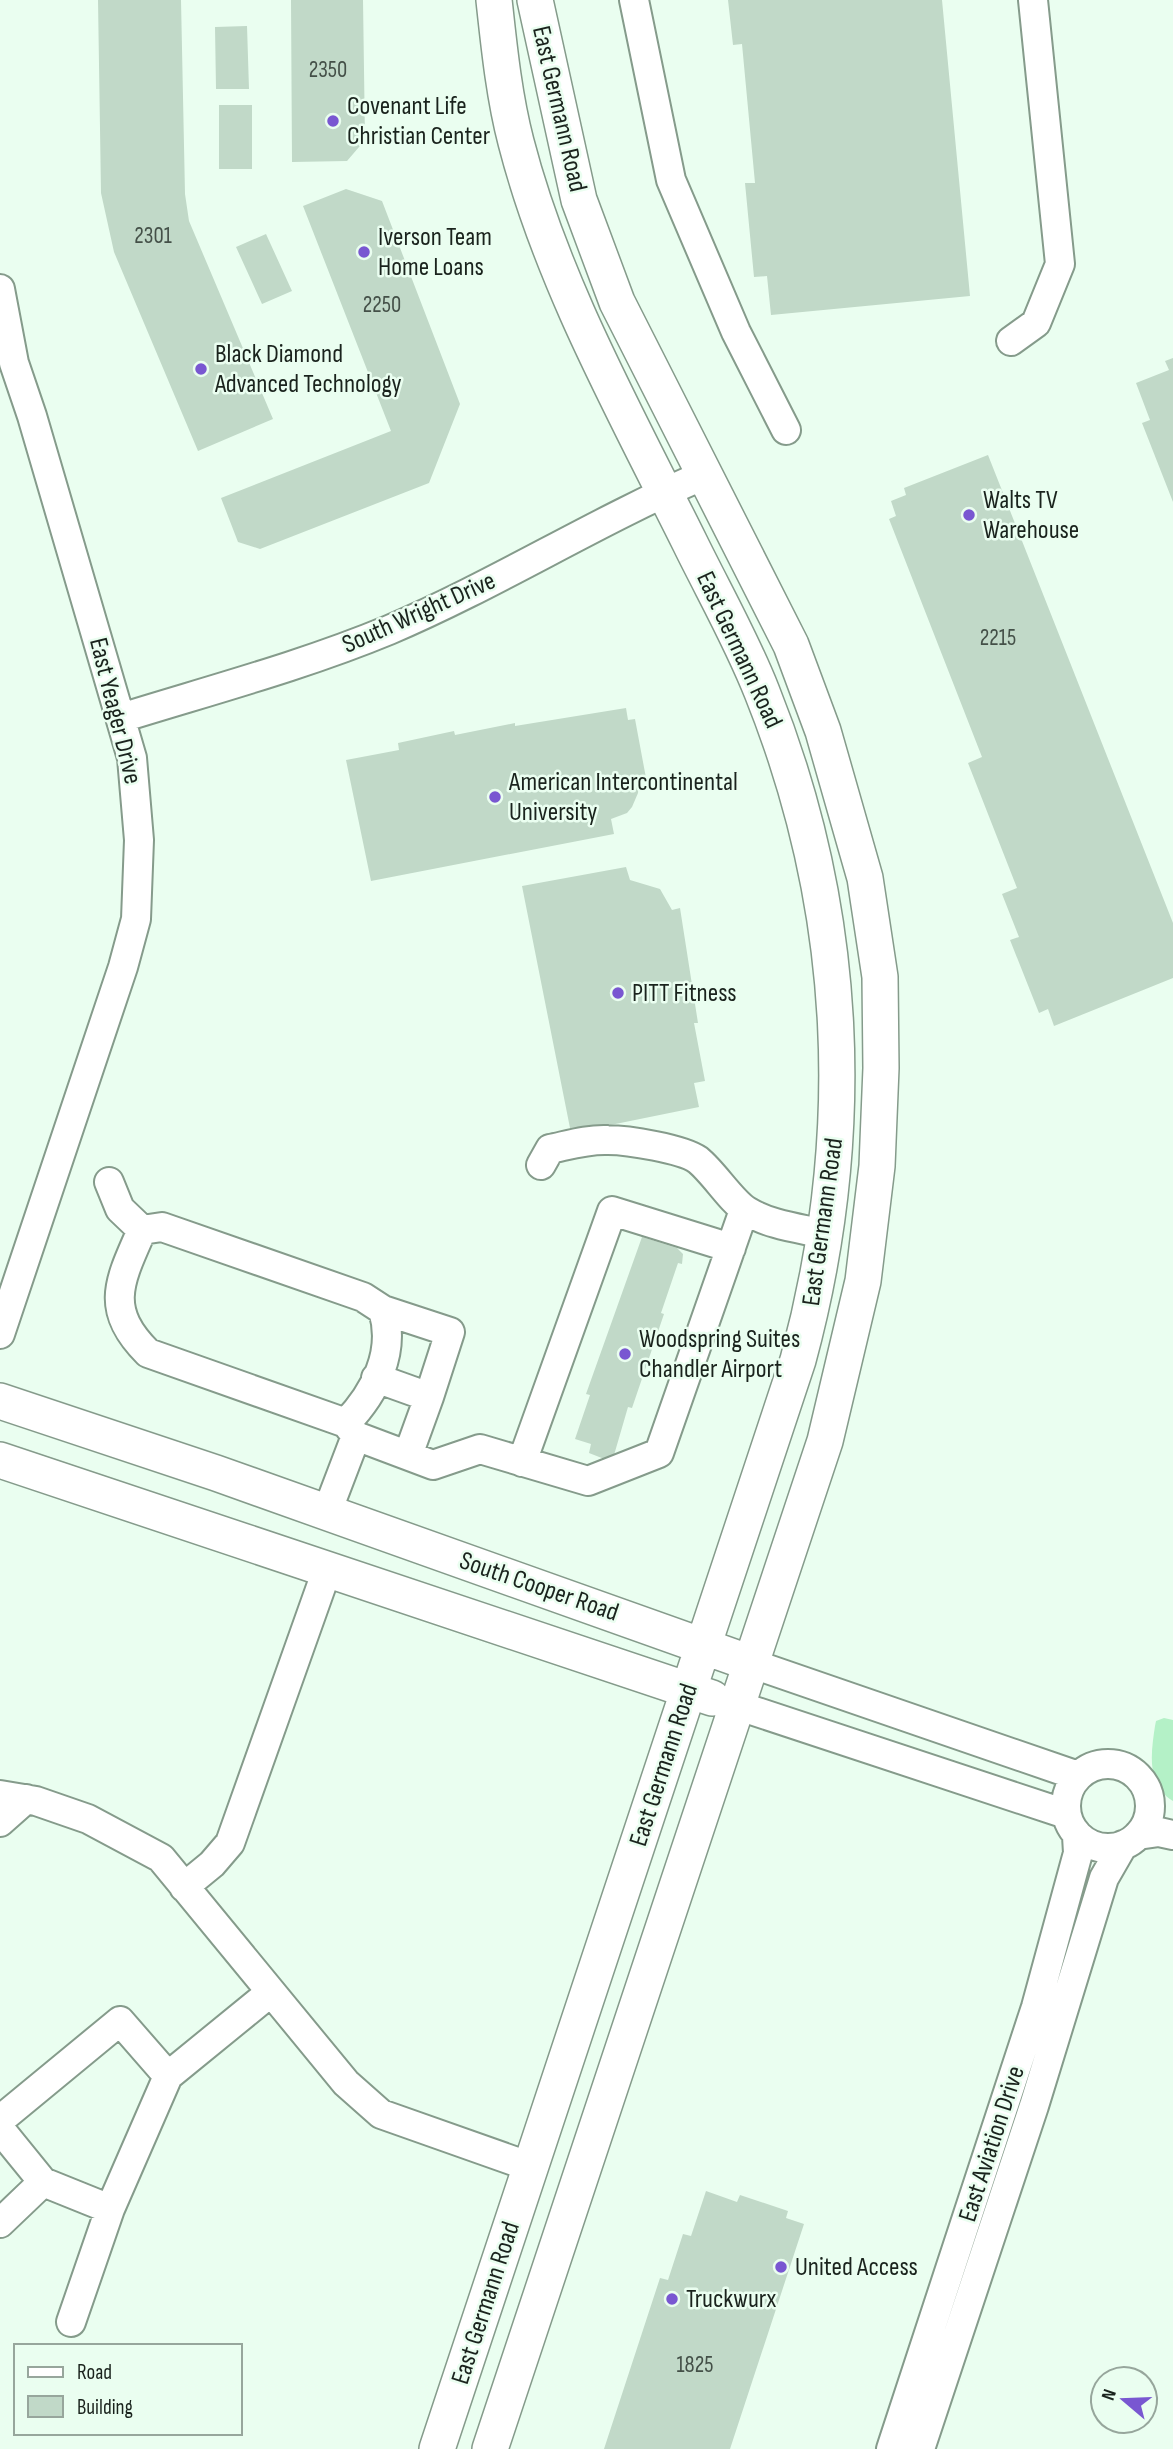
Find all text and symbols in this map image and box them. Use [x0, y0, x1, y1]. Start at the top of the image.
street label: East Germann Road [525, 23, 593, 195]
house number: 2350 [309, 56, 347, 84]
place label: Covenant Life Christian Center [347, 91, 491, 152]
marker: Covenant Life Christian Center [325, 113, 341, 129]
house number: 2301 [134, 222, 172, 250]
place label: Iverson Team Home Loans [378, 222, 492, 283]
marker: Iverson Team Home Loans [356, 244, 372, 260]
house number: 2250 [363, 291, 401, 319]
place label: Black Diamond Advanced Technology [214, 339, 401, 400]
marker: Black Diamond Advanced Technology [193, 361, 209, 377]
place label: Walts TV Warehouse [983, 485, 1079, 546]
marker: Walts TV Warehouse [961, 507, 977, 523]
street label: South Wright Drive [338, 565, 500, 661]
street label: East Germann Road [689, 567, 789, 733]
house number: 2215 [980, 624, 1016, 652]
street label: East Yeager Drive [82, 635, 148, 787]
place label: American Intercontinental University [508, 767, 738, 828]
marker: American Intercontinental University [487, 789, 503, 805]
place label: PITT Fitness [632, 978, 737, 1009]
marker: PITT Fitness [610, 985, 626, 1001]
street label: East Germann Road [796, 1136, 850, 1308]
place label: Woodspring Suites Chandler Airport [639, 1324, 800, 1385]
marker: Woodspring Suites Chandler Airport [617, 1346, 633, 1362]
street label: South Cooper Road [455, 1545, 623, 1629]
street label: East Germann Road [623, 1680, 705, 1850]
street label: East Aviation Drive [952, 2062, 1032, 2226]
street label: East Germann Road [445, 2218, 527, 2388]
place label: United Access [795, 2252, 918, 2283]
marker: United Access [773, 2259, 789, 2275]
place label: Truckwurx [686, 2284, 776, 2315]
marker: Truckwurx [664, 2291, 680, 2307]
legend [14, 2344, 242, 2435]
house number: 1825 [676, 2351, 714, 2379]
text: Road [77, 2360, 112, 2385]
north arrow [1089, 2365, 1159, 2435]
text: N [1097, 2386, 1122, 2403]
text: Building [77, 2395, 133, 2420]

